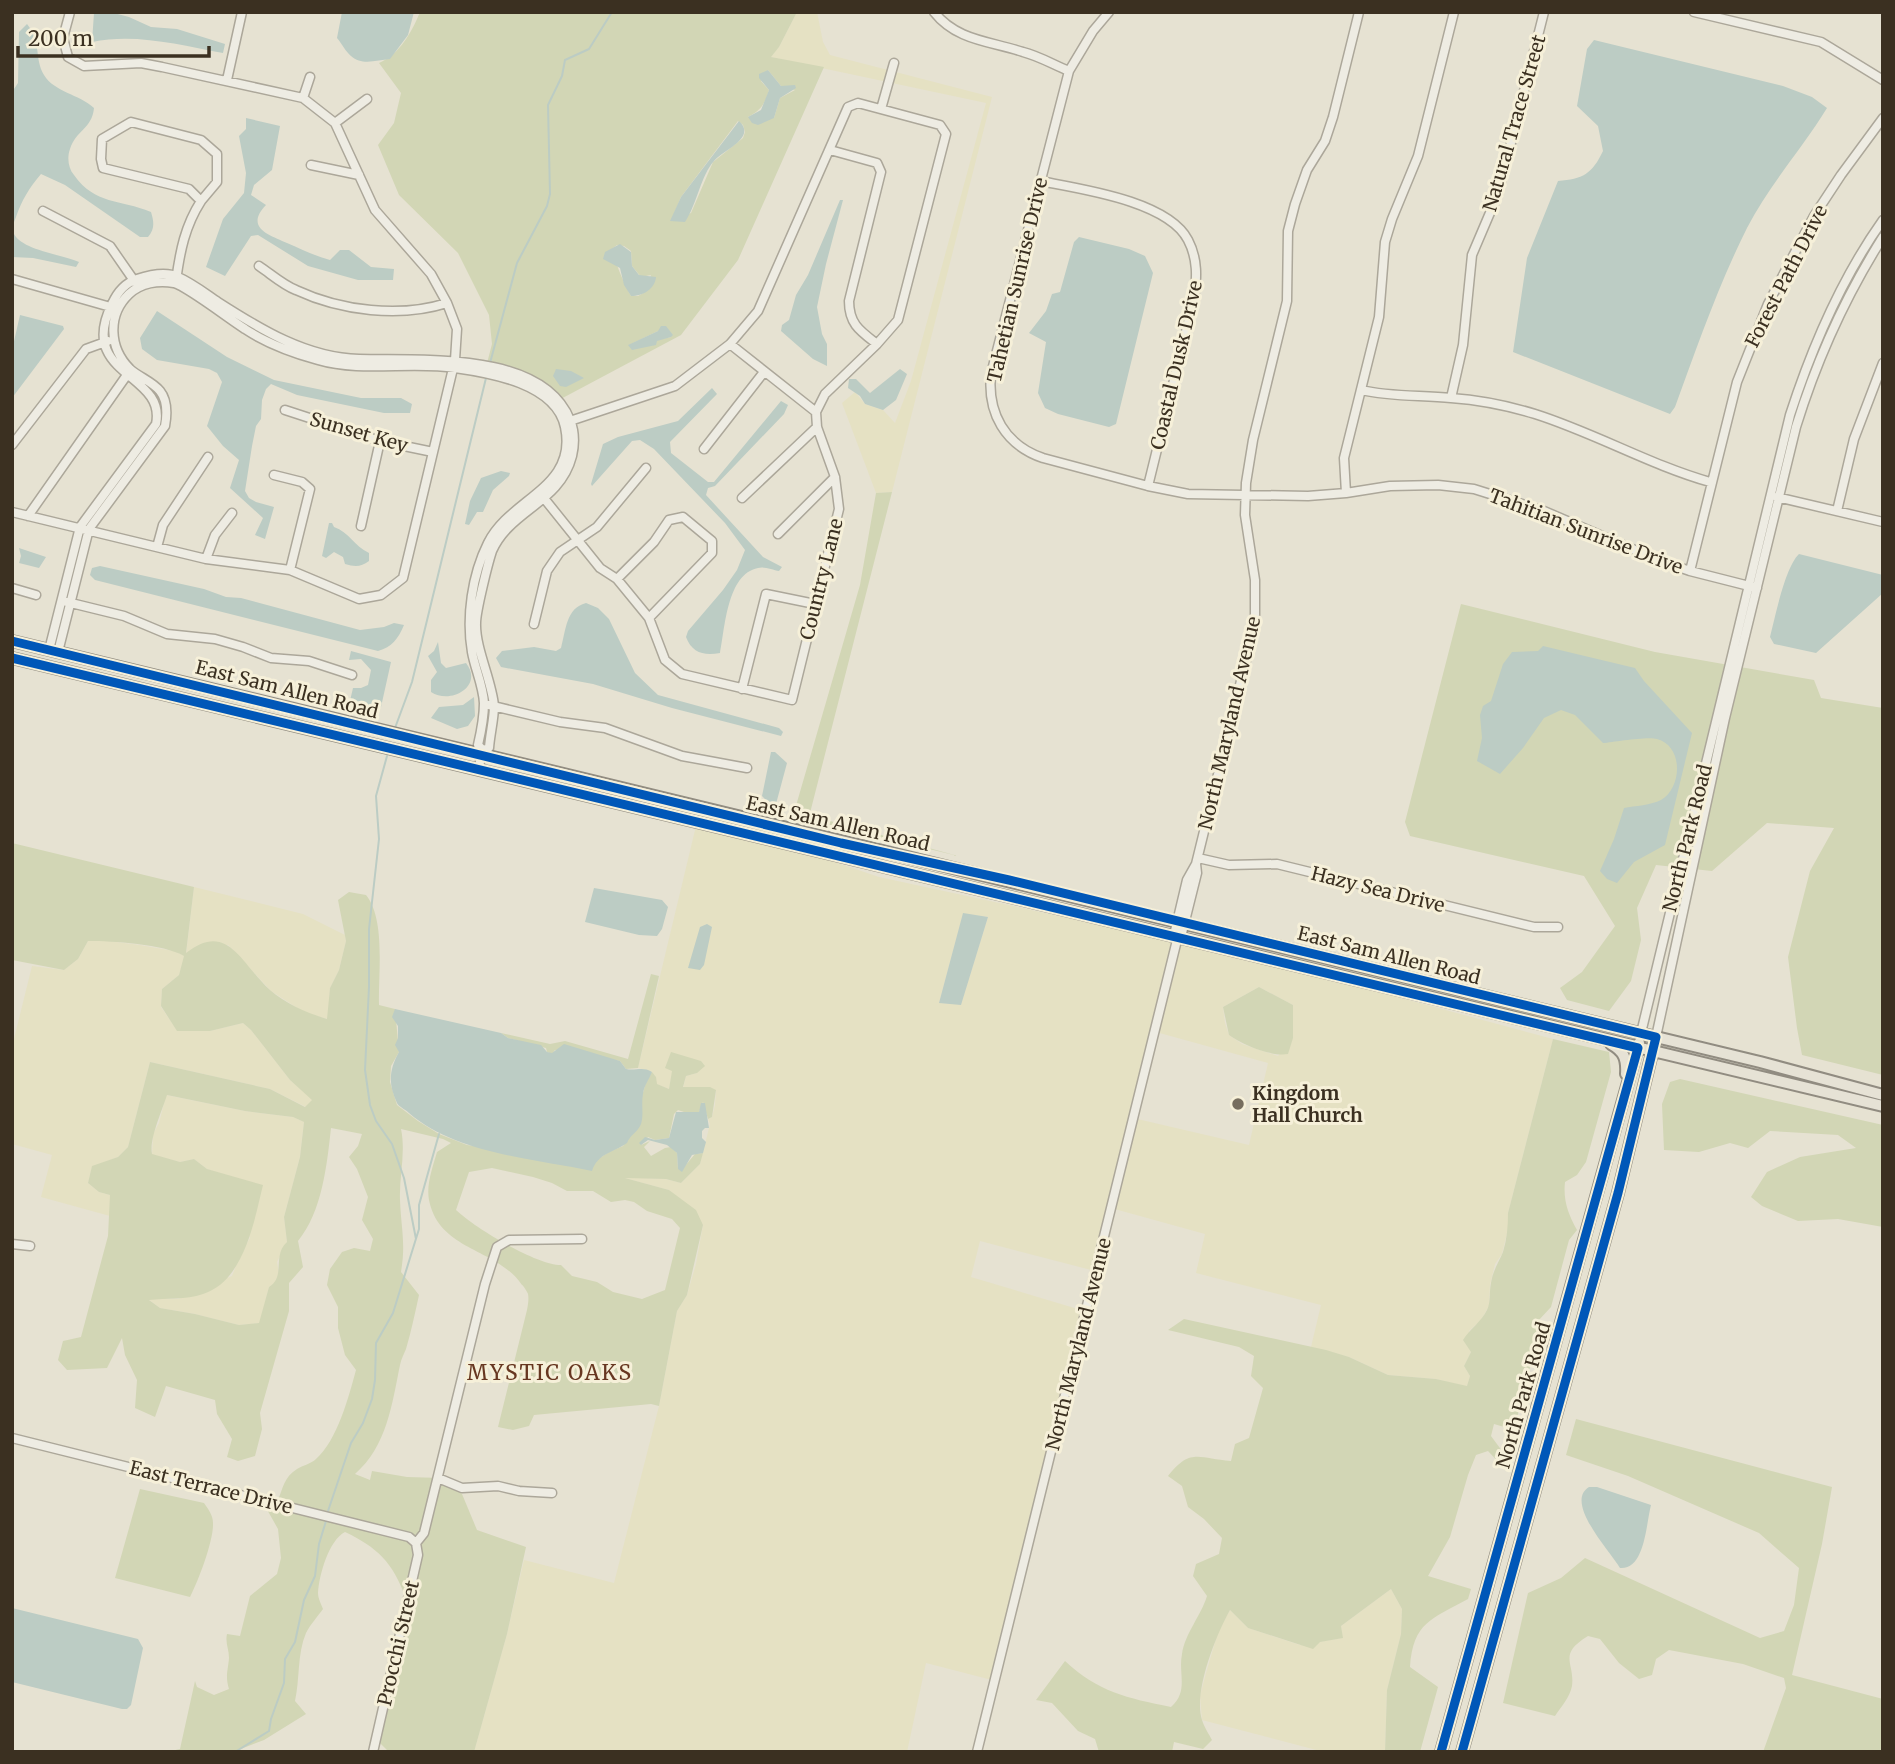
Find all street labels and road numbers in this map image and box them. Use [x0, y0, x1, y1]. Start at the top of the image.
street label: Natural Trace Street [1477, 31, 1551, 214]
street label: Tahetian Sunrise Drive [982, 175, 1052, 385]
street label: Forest Path Drive [1740, 201, 1832, 351]
street label: Coastal Dusk Drive [1145, 278, 1207, 452]
street label: Sunset Key [307, 407, 411, 457]
street label: Tahitian Sunrise Drive [1486, 483, 1686, 579]
street label: Country Lane [794, 516, 848, 642]
street label: North Maryland Avenue [1193, 614, 1265, 832]
street label: East Sam Allen Road [193, 655, 381, 723]
street label: North Park Road [1657, 762, 1717, 914]
street label: East Sam Allen Road [744, 790, 932, 856]
street label: Hazy Sea Drive [1309, 861, 1447, 917]
street label: East Sam Allen Road [1295, 921, 1483, 989]
street label: North Maryland Avenue [1040, 1235, 1116, 1453]
street label: North Park Road [1491, 1319, 1555, 1471]
street label: East Terrace Drive [127, 1455, 295, 1519]
street label: Procchi Street [372, 1577, 424, 1708]

